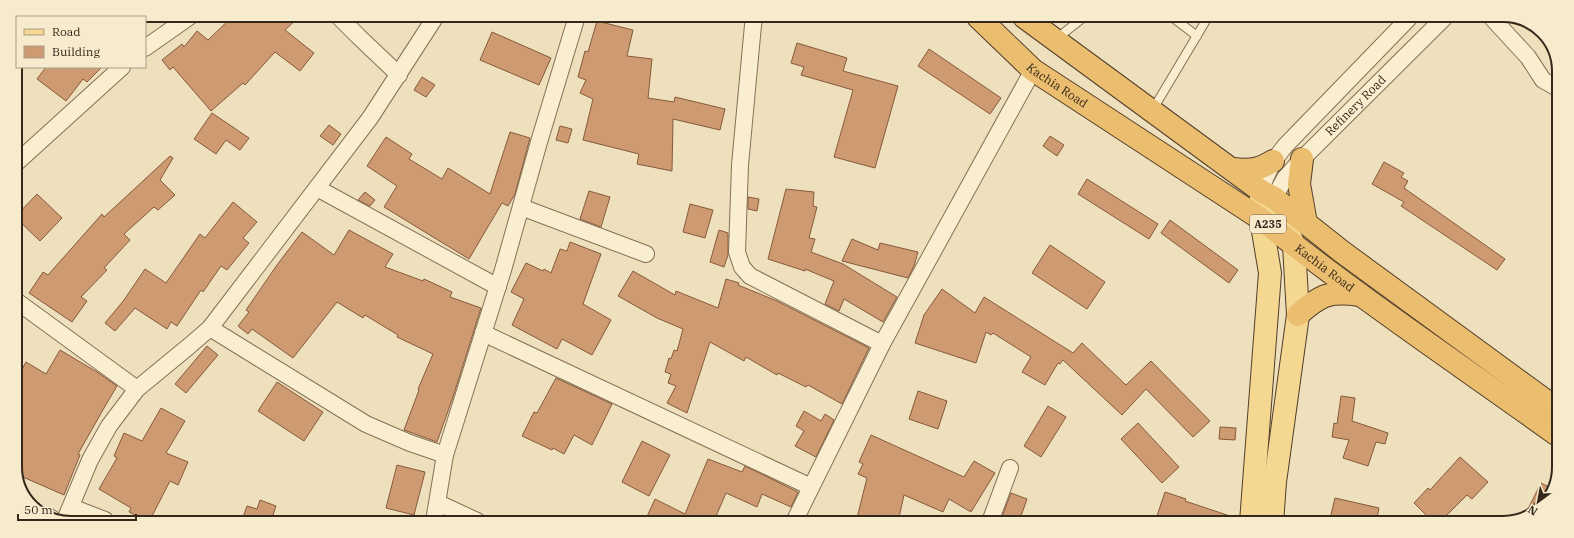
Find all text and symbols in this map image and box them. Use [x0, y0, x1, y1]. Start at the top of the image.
legend [16, 16, 146, 68]
text: Road [52, 24, 81, 39]
text: Building [52, 44, 100, 59]
street label: Kachia Road [1023, 60, 1091, 111]
street label: Refinery Road [1322, 72, 1389, 139]
road number: A235 [1250, 215, 1286, 233]
street label: Kachia Road [1292, 240, 1357, 295]
north arrow [1518, 482, 1558, 522]
scale bar [18, 496, 136, 522]
text: 50 m [24, 502, 53, 517]
text: N [1525, 502, 1540, 519]

